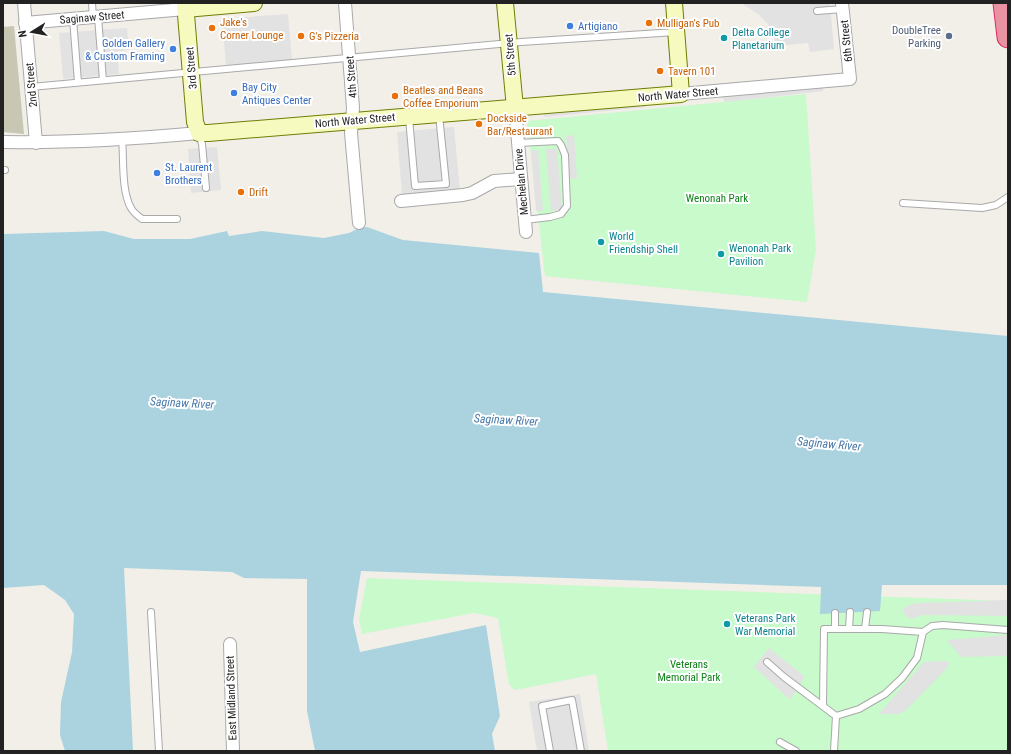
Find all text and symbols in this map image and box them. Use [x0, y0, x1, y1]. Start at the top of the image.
street label: Saginaw Street [59, 8, 125, 27]
north arrow [12, 12, 52, 52]
place label: Jake's Corner Lounge [220, 16, 283, 42]
place label: Mulligan's Pub [657, 17, 720, 30]
marker: Mulligan's Pub [644, 18, 654, 28]
street label: 6th Street [838, 19, 855, 63]
place label: Artigiano [578, 20, 618, 33]
marker: Artigiano [565, 21, 575, 31]
marker: Jake's Corner Lounge [207, 23, 217, 33]
place label: DoubleTree Parking [892, 24, 941, 50]
place label: Delta College Planetarium [732, 26, 790, 52]
text: N [16, 29, 30, 38]
place label: G's Pizzeria [309, 30, 359, 43]
marker: G's Pizzeria [296, 31, 306, 41]
marker: DoubleTree Parking [944, 31, 954, 41]
street label: 5th Street [502, 33, 519, 77]
marker: Delta College Planetarium [719, 33, 729, 43]
place label: Golden Gallery & Custom Framing [85, 37, 165, 63]
marker: Golden Gallery & Custom Framing [168, 44, 178, 54]
street label: 3rd Street [183, 46, 200, 90]
street label: 4th Street [343, 55, 360, 99]
street label: 2nd Street [23, 62, 40, 108]
place label: Tavern 101 [668, 65, 716, 78]
marker: Tavern 101 [655, 66, 665, 76]
place label: Bay City Antiques Center [242, 81, 312, 107]
place label: Beatles and Beans Coffee Emporium [403, 84, 483, 110]
street label: North Water Street [637, 85, 719, 104]
marker: Bay City Antiques Center [229, 88, 239, 98]
marker: Beatles and Beans Coffee Emporium [390, 91, 400, 101]
street label: North Water Street [314, 111, 396, 130]
place label: Dockside Bar/Restaurant [487, 112, 553, 138]
marker: Dockside Bar/Restaurant [474, 119, 484, 129]
street label: Mechelan Drive [512, 148, 531, 216]
place label: St. Laurent Brothers [165, 161, 212, 187]
marker: St. Laurent Brothers [152, 168, 162, 178]
place label: Drift [249, 186, 268, 199]
marker: Drift [236, 187, 246, 197]
park label: Wenonah Park [686, 192, 748, 205]
place label: World Friendship Shell [609, 230, 678, 256]
marker: World Friendship Shell [596, 237, 606, 247]
place label: Wenonah Park Pavilion [729, 242, 791, 268]
marker: Wenonah Park Pavilion [716, 249, 726, 259]
water label: Saginaw River [150, 394, 215, 412]
water label: Saginaw River [474, 411, 539, 429]
water label: Saginaw River [796, 434, 862, 454]
place label: Veterans Park War Memorial [735, 612, 795, 638]
marker: Veterans Park War Memorial [722, 619, 732, 629]
street label: East Midland Street [224, 655, 239, 741]
park label: Veterans Memorial Park [657, 658, 721, 684]

